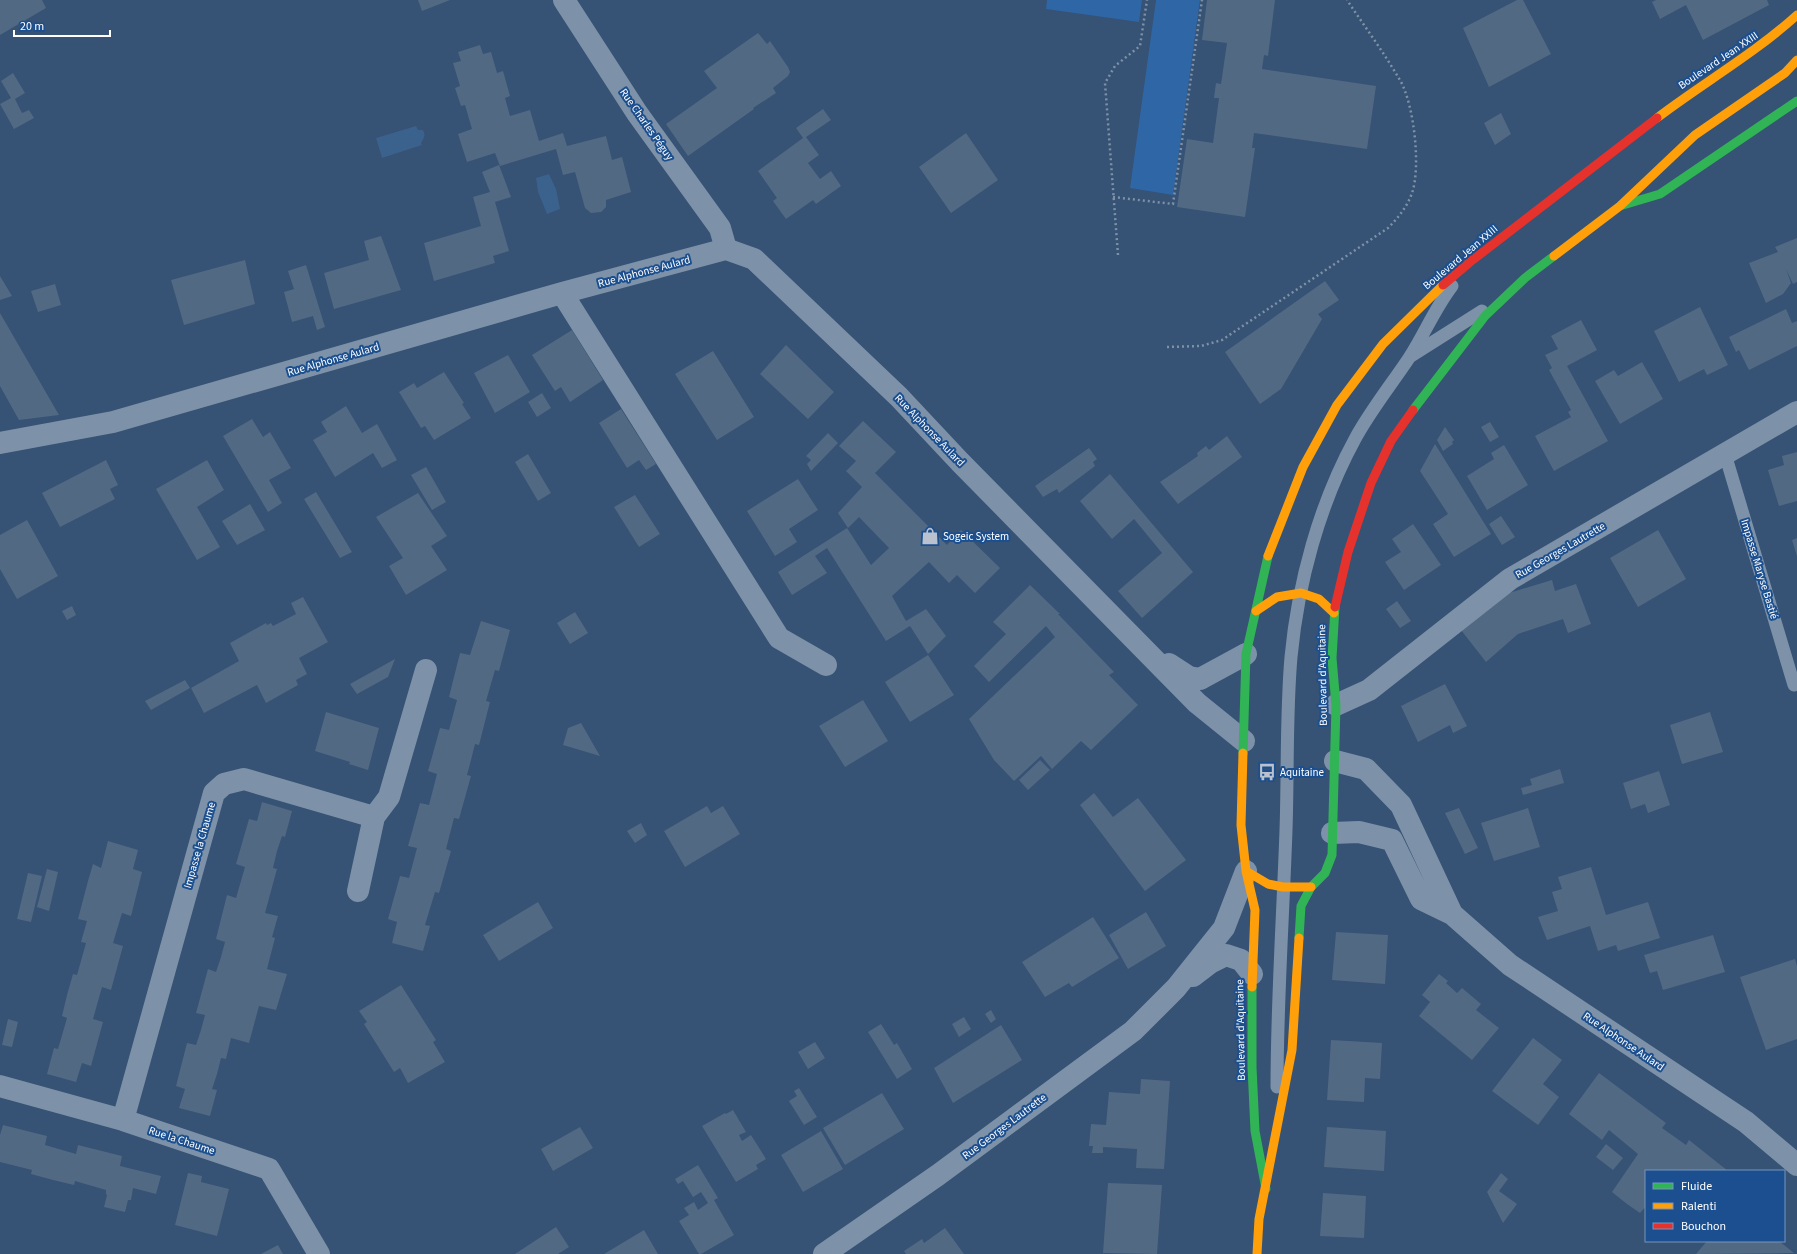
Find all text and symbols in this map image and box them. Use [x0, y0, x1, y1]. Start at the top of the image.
scale bar [14, 12, 110, 38]
text: 20 m [20, 18, 44, 35]
street label: Boulevard Jean XXIII [1675, 28, 1761, 93]
street label: Rue Charles Péguy [616, 85, 677, 163]
street label: Boulevard Jean XXIII [1420, 222, 1501, 293]
street label: Rue Alphonse Aulard [596, 252, 692, 291]
street label: Rue Alphonse Aulard [285, 339, 381, 380]
street label: Rue Alphonse Aulard [891, 391, 968, 470]
street label: Impasse Maryse Bastié [1737, 517, 1782, 621]
street label: Rue Georges Lautrette [1512, 518, 1608, 582]
shop icon: Sogeic System [920, 526, 940, 546]
place label: Sogeic System [943, 529, 1009, 544]
street label: Boulevard d'Aquitaine [1314, 624, 1331, 726]
bus stop icon: Aquitaine [1257, 762, 1277, 782]
place label: Aquitaine [1280, 765, 1325, 780]
street label: Impasse la Chaume [180, 800, 219, 890]
street label: Boulevard d'Aquitaine [1232, 979, 1249, 1081]
street label: Rue Alphonse Aulard [1580, 1009, 1667, 1074]
street label: Rue Georges Lautrette [959, 1090, 1050, 1163]
street label: Rue la Chaume [147, 1123, 217, 1158]
legend [1645, 1170, 1785, 1242]
text: Fluide [1681, 1178, 1712, 1195]
text: Ralenti [1681, 1198, 1716, 1215]
text: Bouchon [1681, 1218, 1726, 1235]

